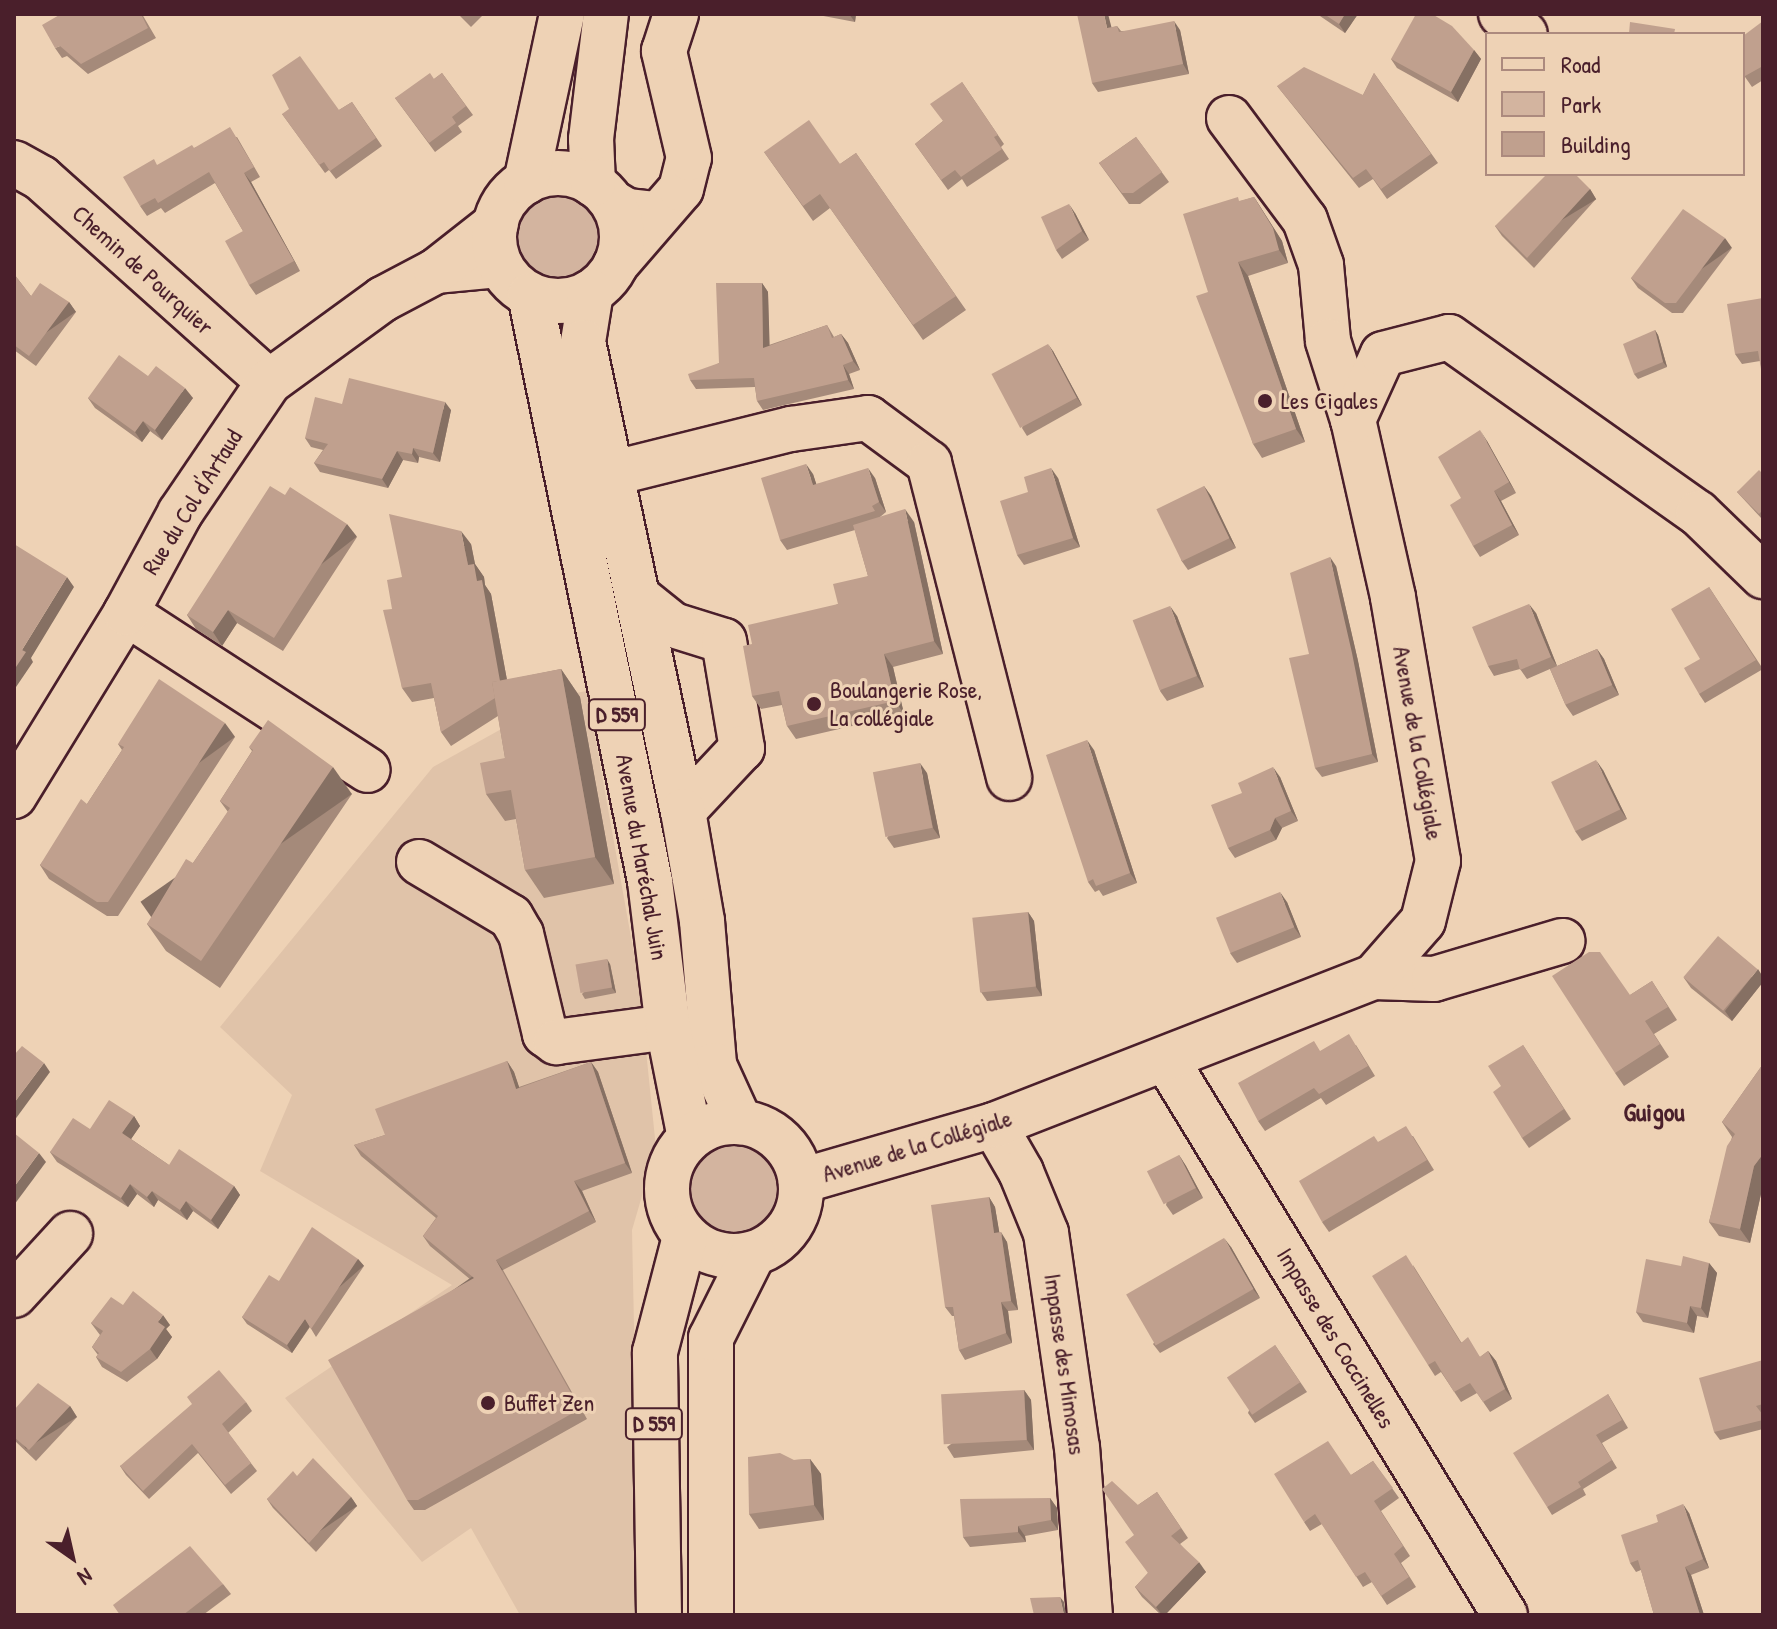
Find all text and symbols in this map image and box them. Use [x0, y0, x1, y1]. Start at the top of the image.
legend [1485, 32, 1745, 176]
text: Road [1561, 48, 1600, 80]
text: Park [1561, 88, 1601, 120]
text: Building [1561, 128, 1631, 160]
street label: Chemin de Pourquier [66, 199, 220, 341]
place label: Les Cigales [1281, 387, 1378, 415]
marker: Les Cigales [1256, 392, 1274, 410]
street label: Rue du Col d'Artaud [136, 424, 248, 580]
street label: Avenue de la Collégiale [1387, 644, 1449, 842]
place label: Boulangerie Rose, La collégiale [830, 676, 982, 732]
marker: Boulangerie Rose, La collégiale [805, 695, 823, 713]
road number: D 559 [587, 697, 647, 733]
street label: Avenue du Maréchal Juin [610, 752, 674, 962]
district label: Guigou [1623, 1096, 1685, 1128]
street label: Avenue de la Collégiale [819, 1104, 1015, 1188]
street label: Impasse des Coccinelles [1271, 1243, 1401, 1433]
street label: Impasse des Mimosas [1038, 1272, 1092, 1456]
place label: Buffet Zen [504, 1389, 594, 1417]
marker: Buffet Zen [479, 1394, 497, 1412]
road number: D 559 [624, 1406, 684, 1442]
north arrow [32, 1517, 112, 1597]
text: N [72, 1561, 99, 1593]

